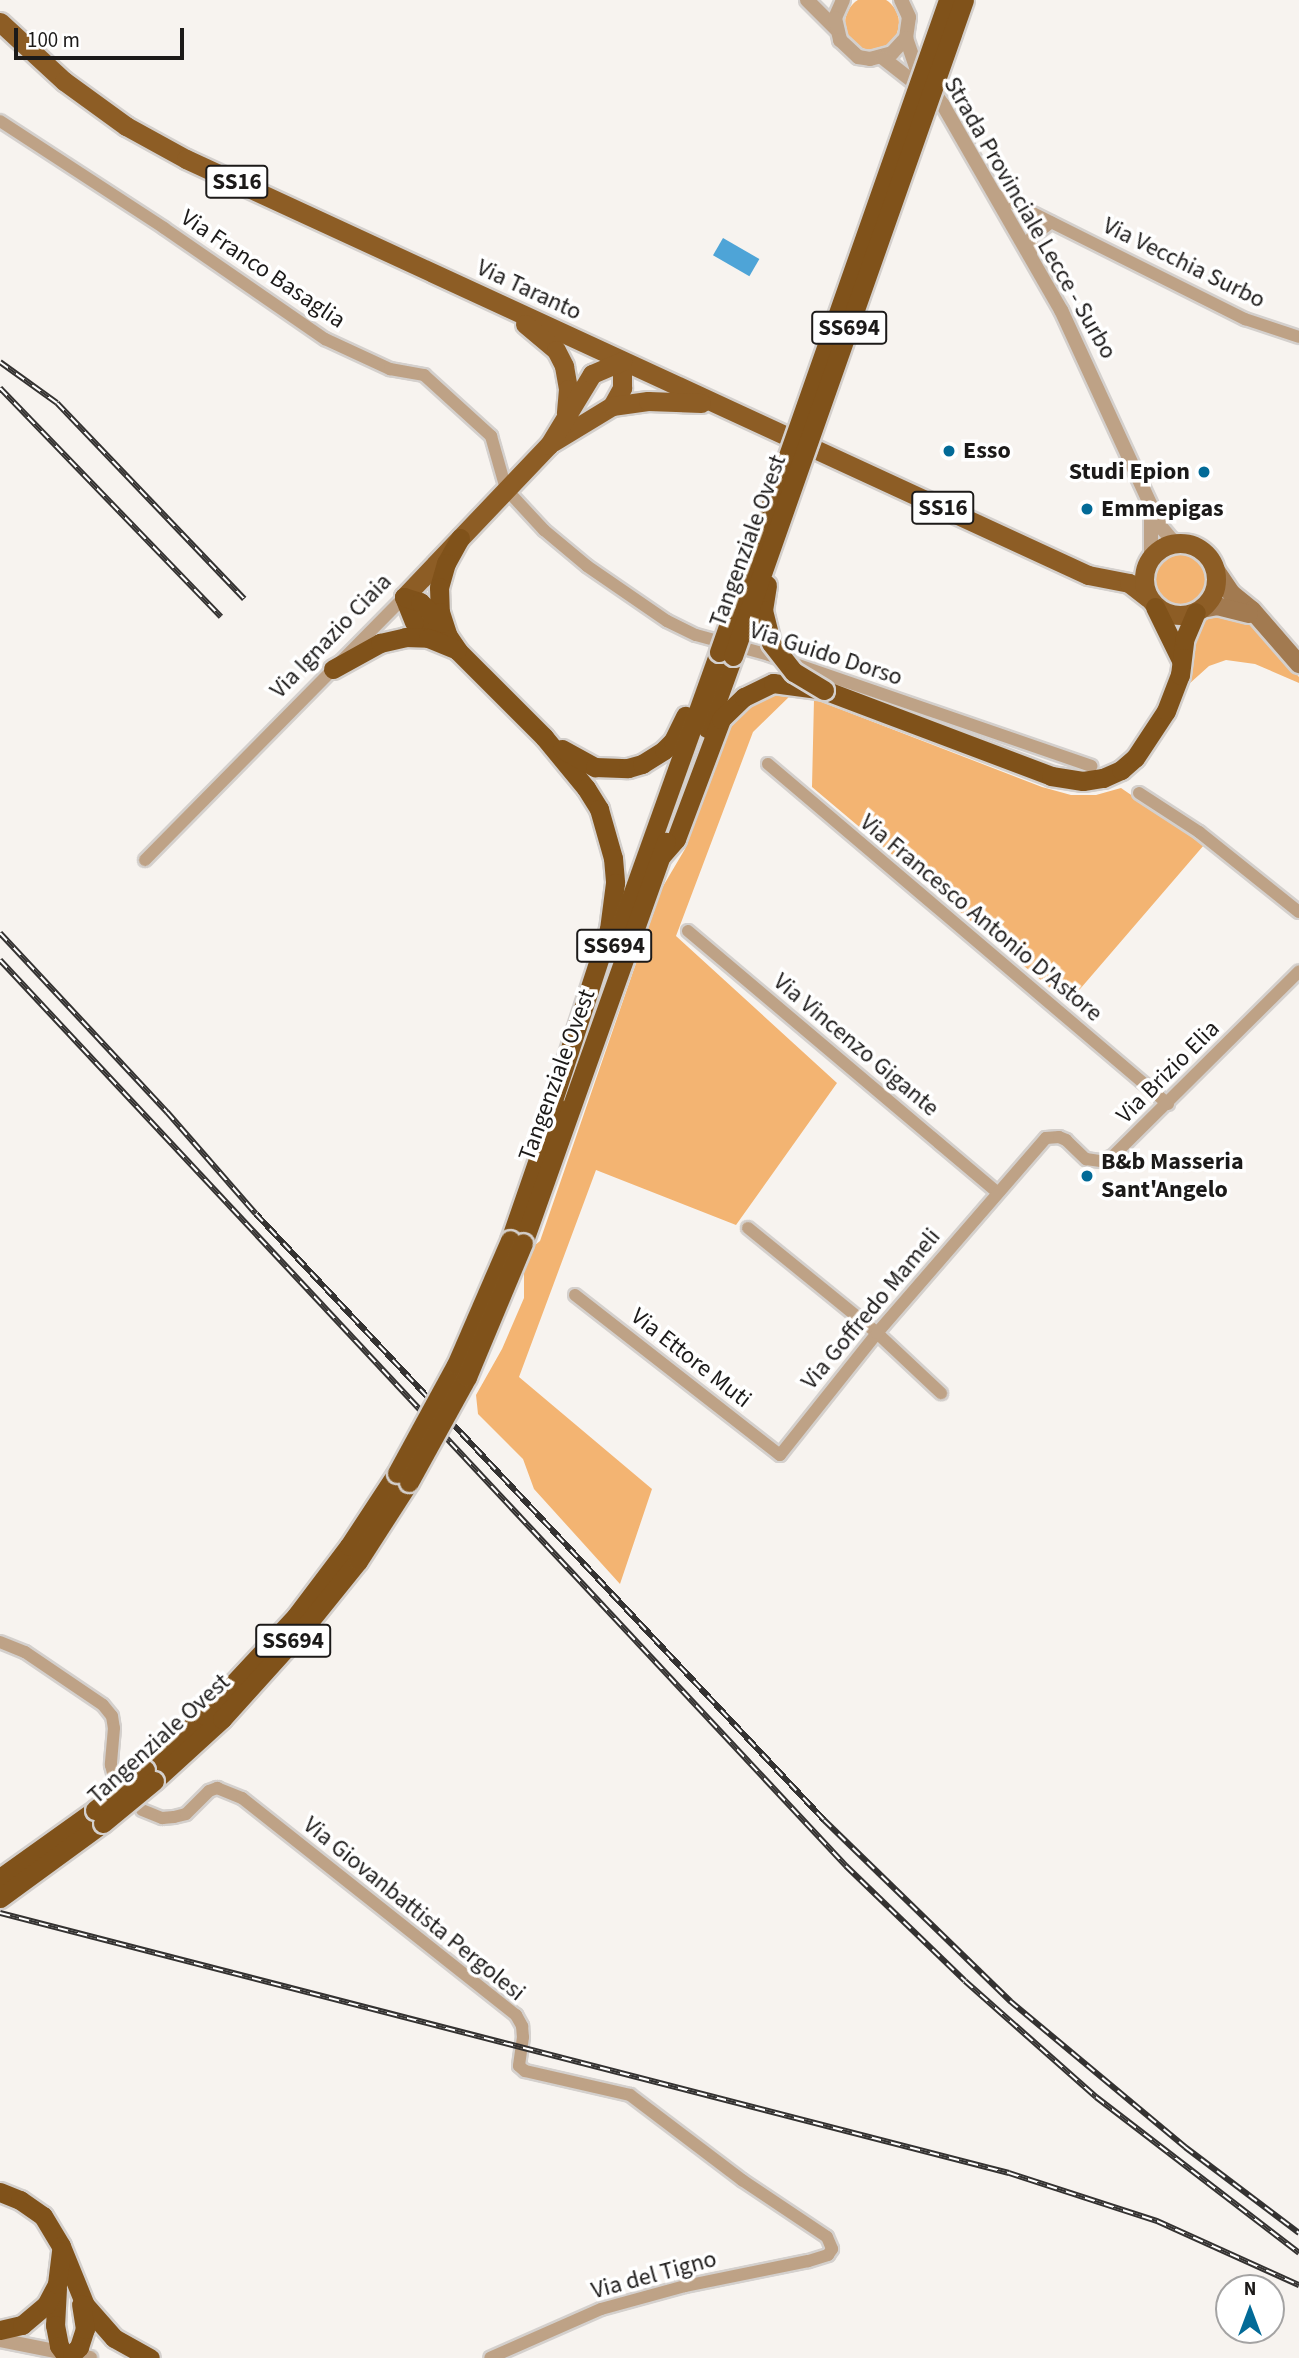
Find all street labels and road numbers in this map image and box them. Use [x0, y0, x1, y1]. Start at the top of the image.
street label: Strada Provinciale Lecce - Surbo [937, 72, 1123, 364]
road number: SS16 [204, 162, 270, 202]
street label: Via Franco Basaglia [175, 203, 351, 335]
street label: Via Vecchia Surbo [1098, 211, 1270, 315]
street label: Via Taranto [472, 253, 586, 327]
road number: SS694 [810, 308, 888, 348]
street label: Tangenziale Ovest [704, 451, 792, 631]
road number: SS16 [910, 488, 976, 528]
street label: Via Ignazio Ciaia [264, 568, 398, 704]
street label: Via Guido Dorso [746, 616, 906, 692]
street label: Via Francesco Antonio D'Astore [854, 808, 1108, 1028]
road number: SS694 [576, 926, 652, 965]
street label: Via Vincenzo Gigante [767, 967, 945, 1123]
street label: Tangenziale Ovest [513, 985, 601, 1165]
street label: Via Brizio Elia [1110, 1014, 1226, 1130]
street label: Via Goffredo Mameli [795, 1223, 947, 1395]
street label: Via Ettore Muti [625, 1302, 757, 1414]
road number: SS694 [254, 1622, 332, 1660]
street label: Tangenziale Ovest [82, 1668, 236, 1810]
street label: Via Giovanbattista Pergolesi [297, 1811, 531, 2007]
street label: Via del Tigno [588, 2244, 720, 2306]

